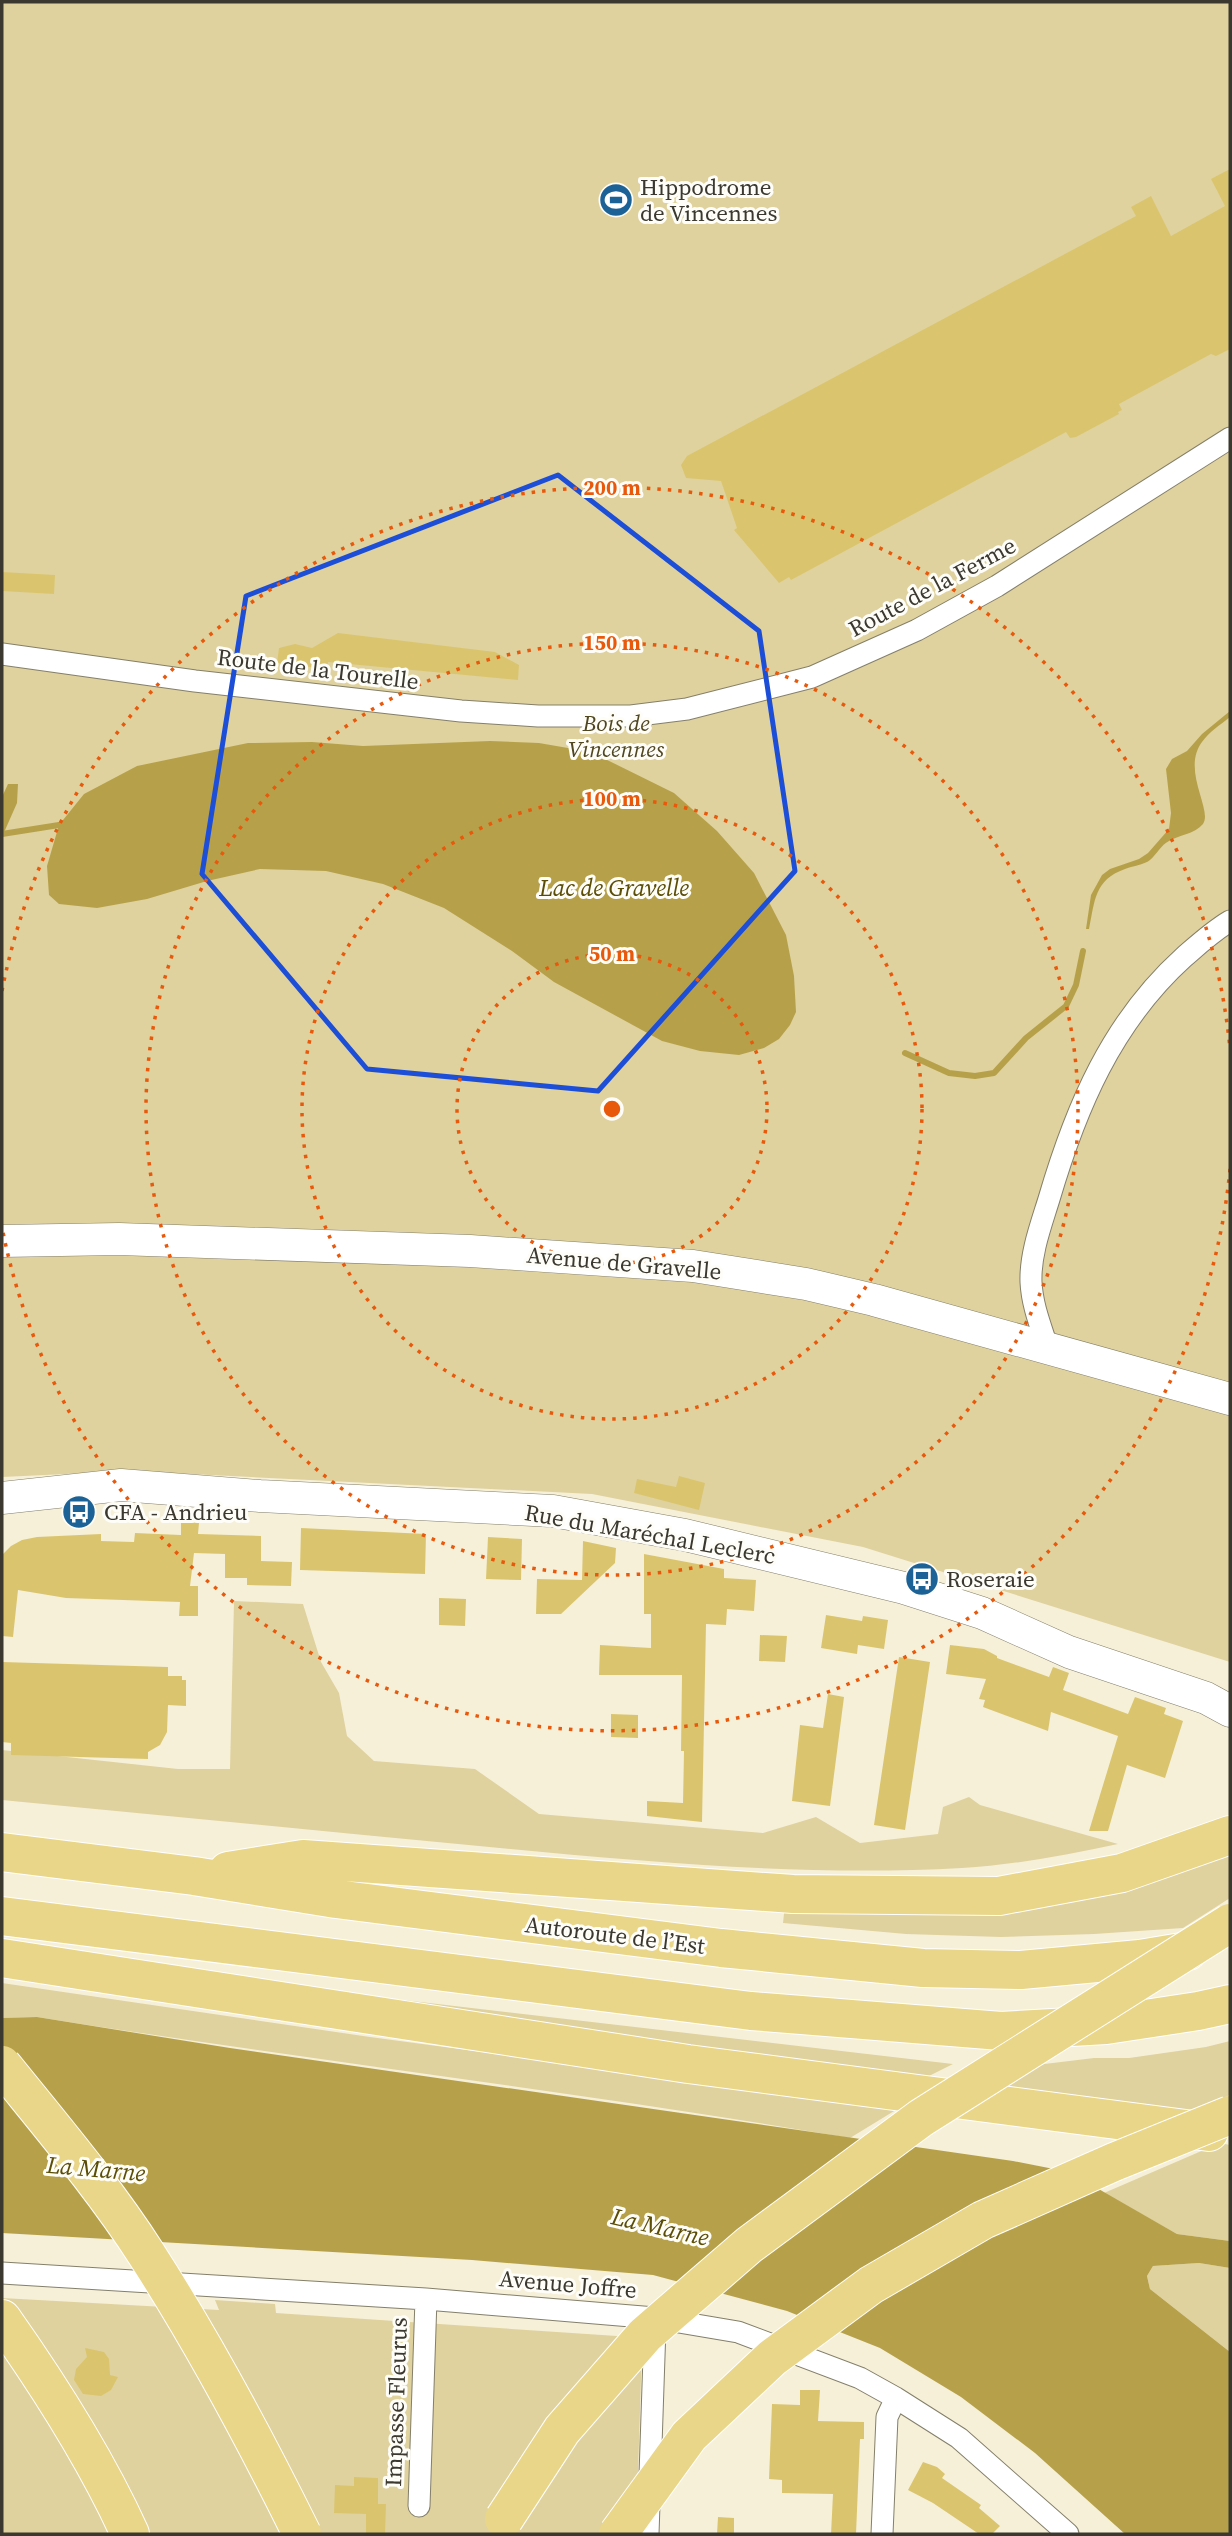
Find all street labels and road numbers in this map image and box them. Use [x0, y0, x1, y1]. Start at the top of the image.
street label: Route de la Ferme [843, 529, 1021, 645]
street label: Route de la Tourelle [215, 641, 421, 697]
street label: Avenue de Gravelle [525, 1239, 723, 1287]
street label: Rue du Maréchal Leclerc [522, 1496, 778, 1572]
street label: Autoroute de l’Est [523, 1908, 707, 1962]
street label: Avenue Joffre [498, 2262, 638, 2306]
street label: Impasse Fleurus [377, 2317, 415, 2487]

